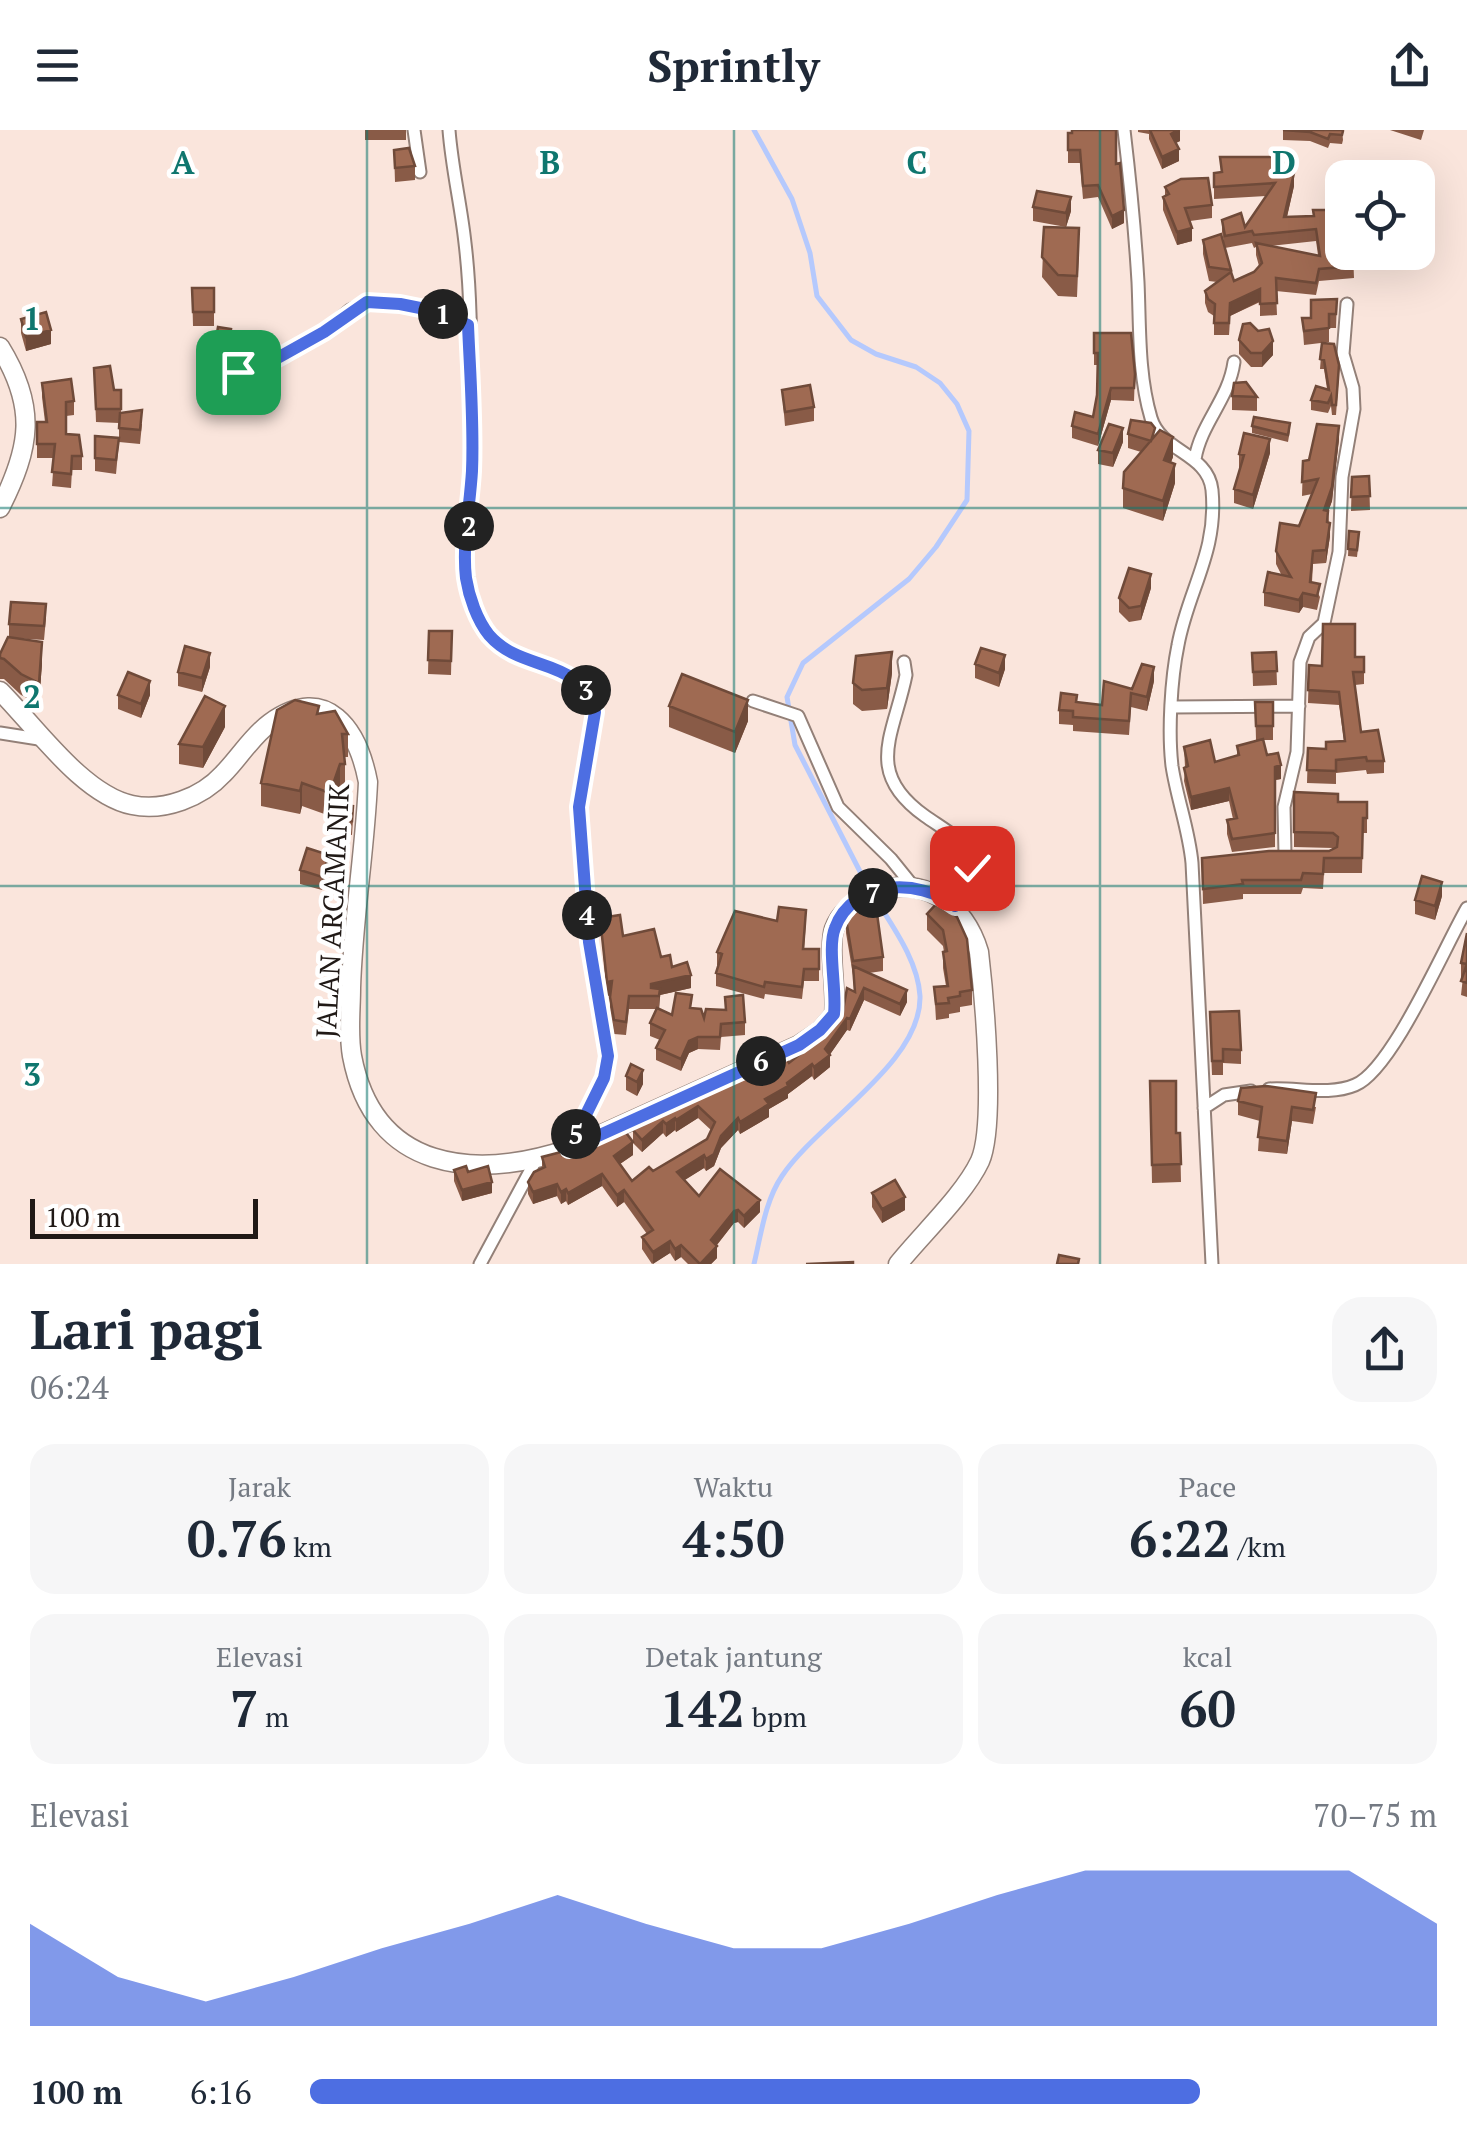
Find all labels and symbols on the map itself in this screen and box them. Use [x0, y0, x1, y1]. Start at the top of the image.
text: A [171, 141, 195, 183]
text: B [540, 141, 560, 183]
text: C [907, 141, 927, 183]
text: D [1272, 141, 1296, 183]
pin: 1 [418, 289, 468, 339]
text: 1 [23, 297, 41, 339]
pin [196, 330, 281, 415]
pin: 2 [444, 501, 494, 551]
pin: 3 [561, 665, 611, 715]
text: 2 [23, 675, 41, 717]
street label: JALAN ARCAMANIK [307, 782, 357, 1039]
pin [930, 826, 1015, 911]
pin: 7 [848, 868, 898, 918]
pin: 4 [562, 890, 612, 940]
pin: 6 [736, 1036, 786, 1086]
text: 3 [23, 1053, 41, 1095]
pin: 5 [551, 1109, 601, 1159]
scale bar [30, 1194, 258, 1238]

